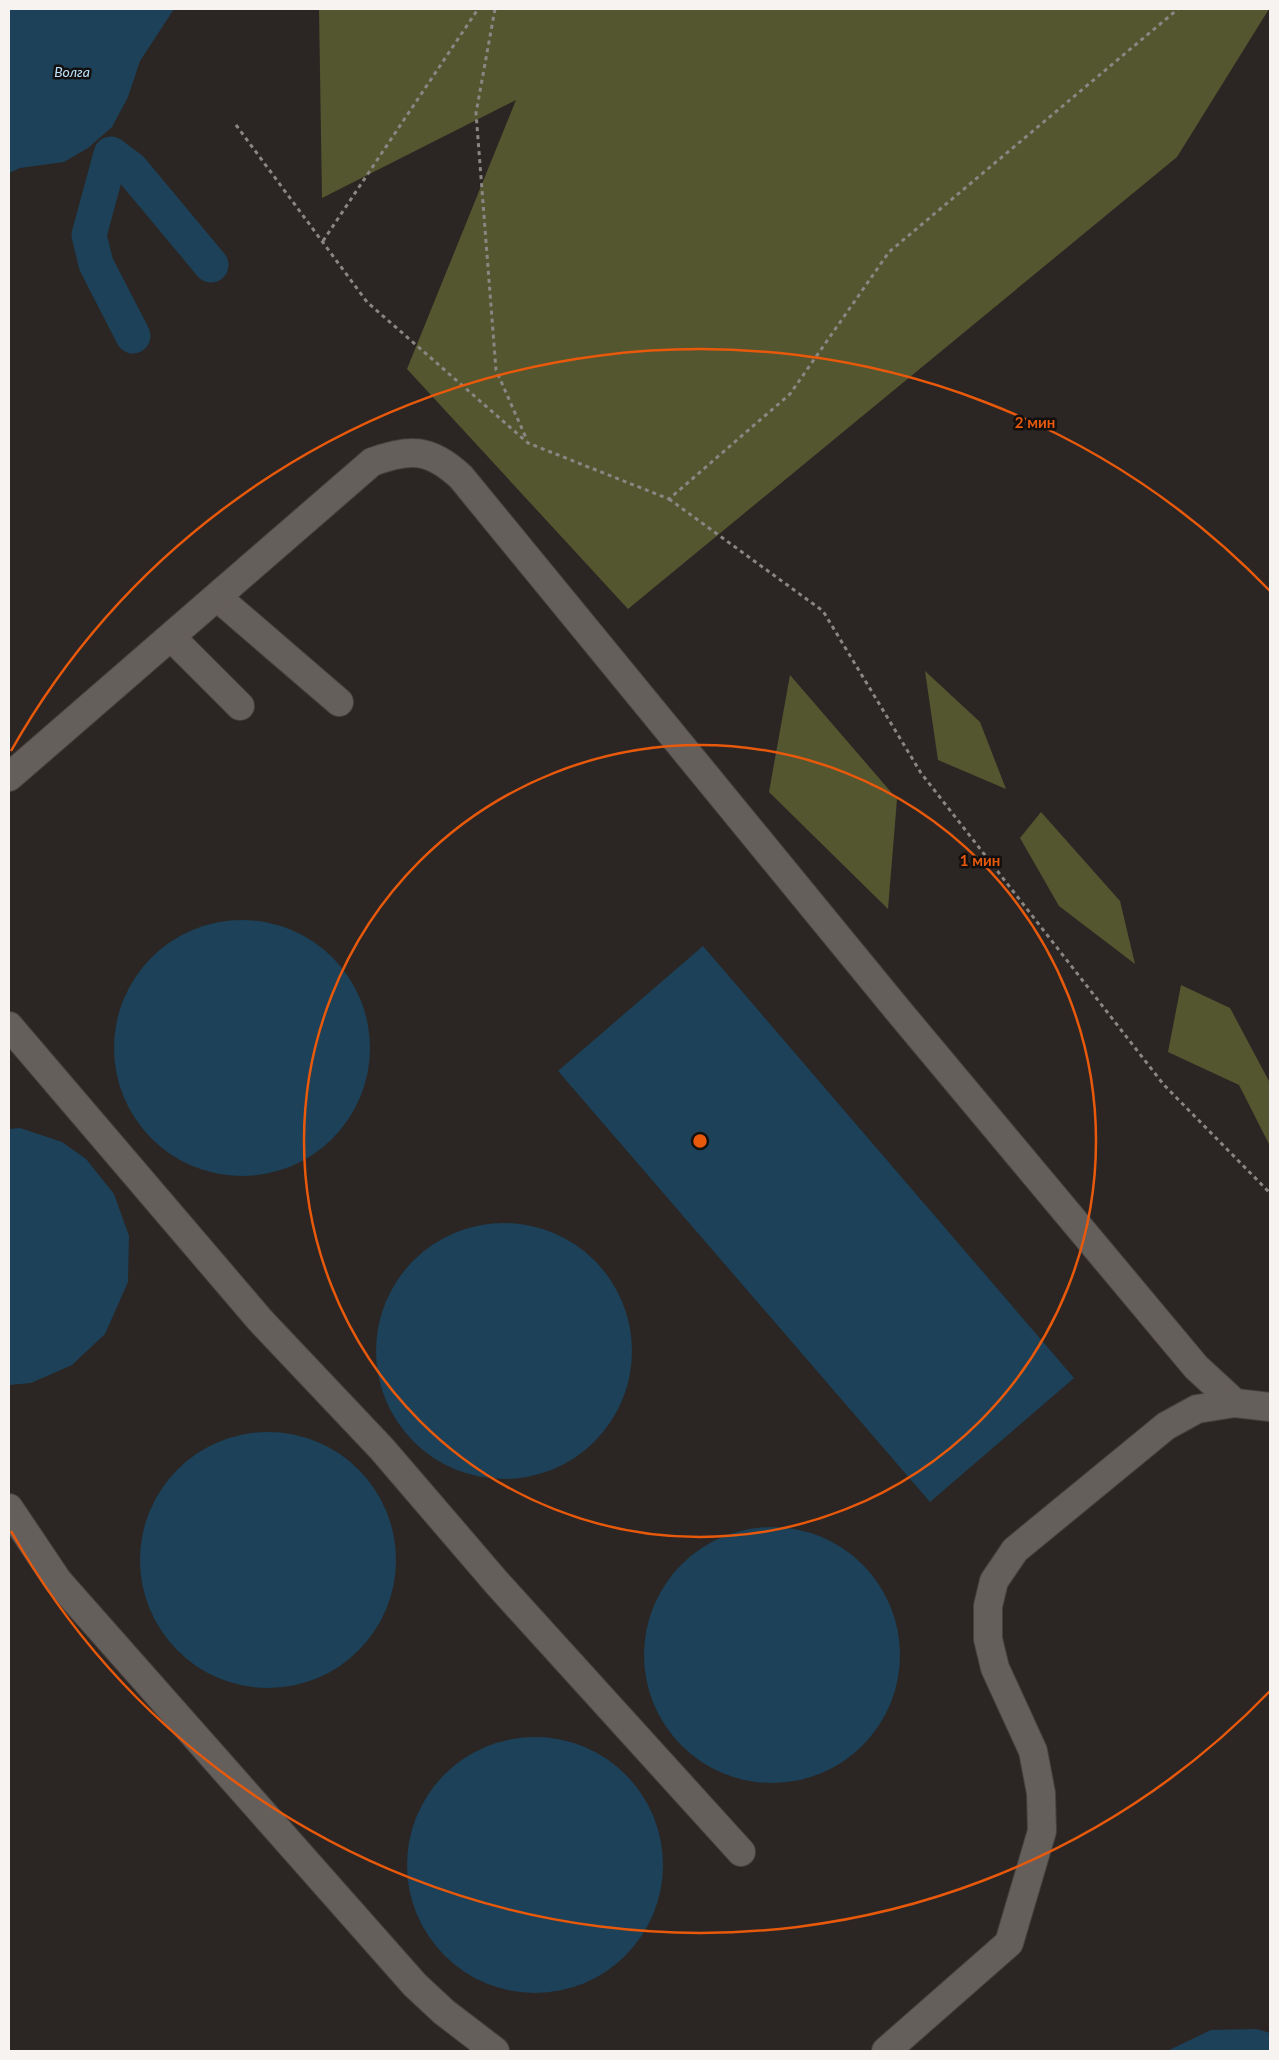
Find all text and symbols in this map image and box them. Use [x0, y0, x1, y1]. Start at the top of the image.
water label: Волга [54, 63, 90, 80]
text: 2 мин [1015, 413, 1055, 431]
text: 1 мин [960, 851, 1000, 869]
centre of rings [691, 1132, 709, 1150]

